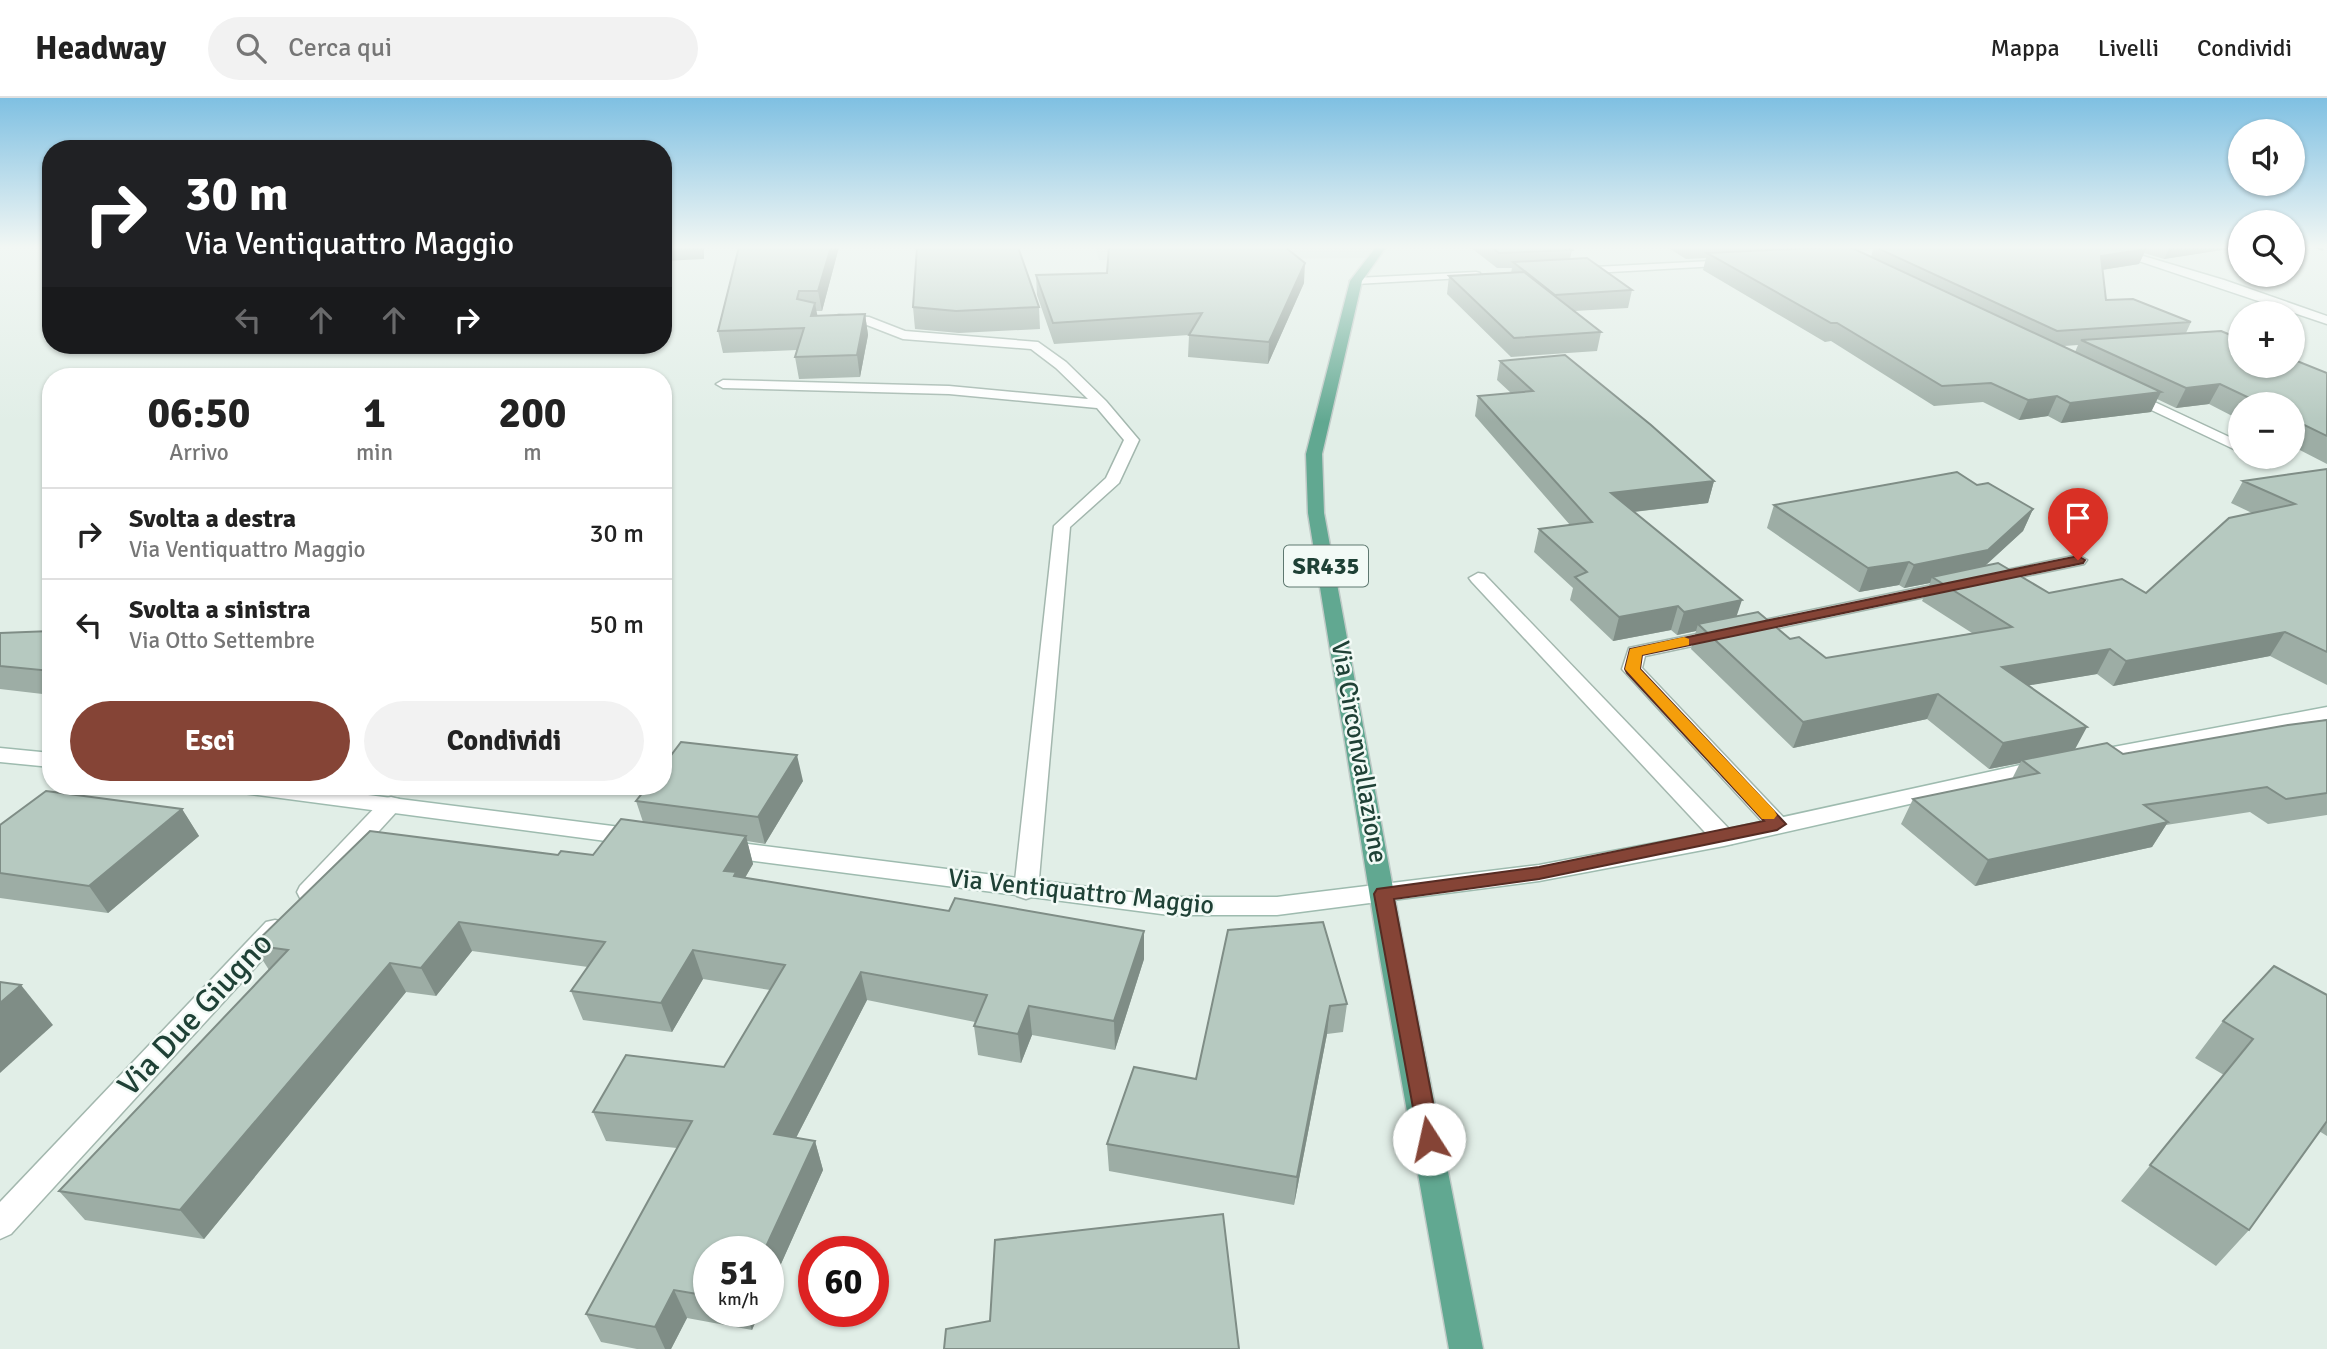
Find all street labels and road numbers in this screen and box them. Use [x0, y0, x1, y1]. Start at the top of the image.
road number: SR435 [1284, 546, 1368, 587]
street label: Via Circonvallazione [1324, 639, 1394, 865]
street label: Via Ventiquattro Maggio [946, 862, 1216, 922]
street label: Via Due Giugno [109, 924, 281, 1104]

